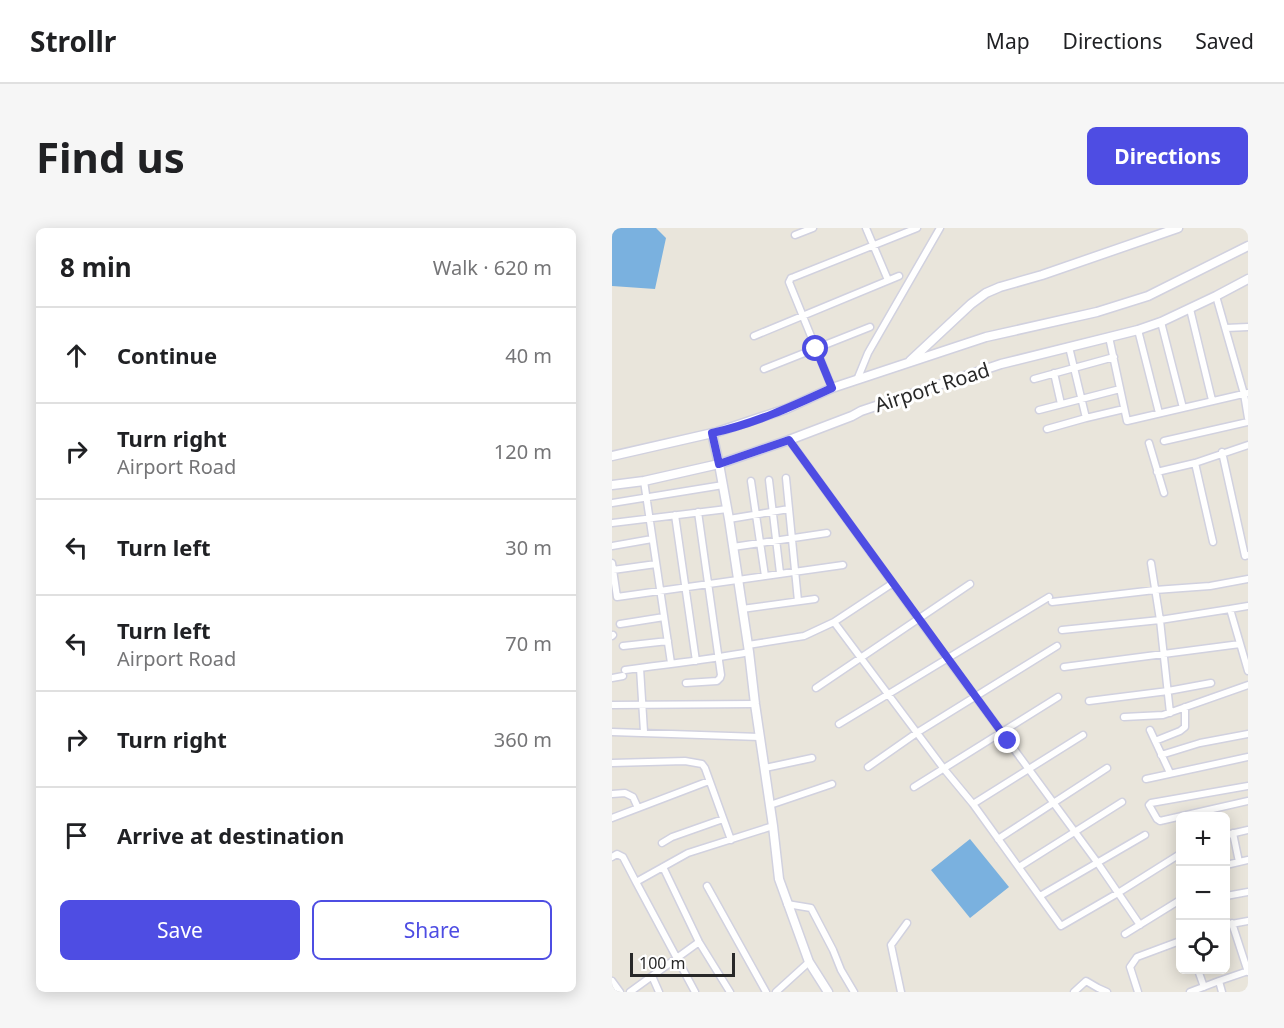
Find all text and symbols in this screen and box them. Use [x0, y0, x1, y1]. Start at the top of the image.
text: Strollr [30, 22, 116, 60]
text: Map [986, 27, 1030, 55]
text: Directions [1063, 27, 1162, 55]
text: Saved [1195, 27, 1254, 55]
button: Directions [1087, 127, 1248, 185]
text: Find us [36, 128, 185, 185]
text: 8 min [60, 249, 132, 285]
text: Walk · 620 m [433, 254, 552, 281]
route start [802, 335, 828, 361]
icon: ahead [60, 339, 93, 372]
text: Continue [117, 340, 217, 370]
text: 40 m [505, 342, 552, 369]
street label: Airport Road [871, 356, 993, 418]
text: Turn right [117, 423, 227, 453]
icon: right [60, 435, 93, 468]
text: 120 m [494, 438, 552, 465]
text: Airport Road [117, 453, 236, 480]
icon: left [60, 531, 93, 564]
text: Turn left [117, 532, 211, 562]
text: 30 m [505, 534, 552, 561]
text: Turn left [117, 615, 211, 645]
icon: left [60, 627, 93, 660]
text: 70 m [505, 630, 552, 657]
text: Airport Road [117, 645, 236, 672]
icon: right [60, 723, 93, 756]
text: Turn right [117, 724, 227, 754]
text: 360 m [494, 726, 552, 753]
route end [994, 727, 1020, 753]
map controls [1176, 812, 1230, 974]
button: + [1176, 812, 1230, 866]
icon: arrive [60, 819, 93, 852]
text: Arrive at destination [117, 820, 344, 850]
button: − [1176, 866, 1230, 920]
button: Save [60, 900, 300, 960]
button: Share [312, 900, 552, 960]
button: locate [1176, 920, 1230, 974]
scale bar [630, 950, 735, 978]
text: 100 m [639, 952, 686, 974]

